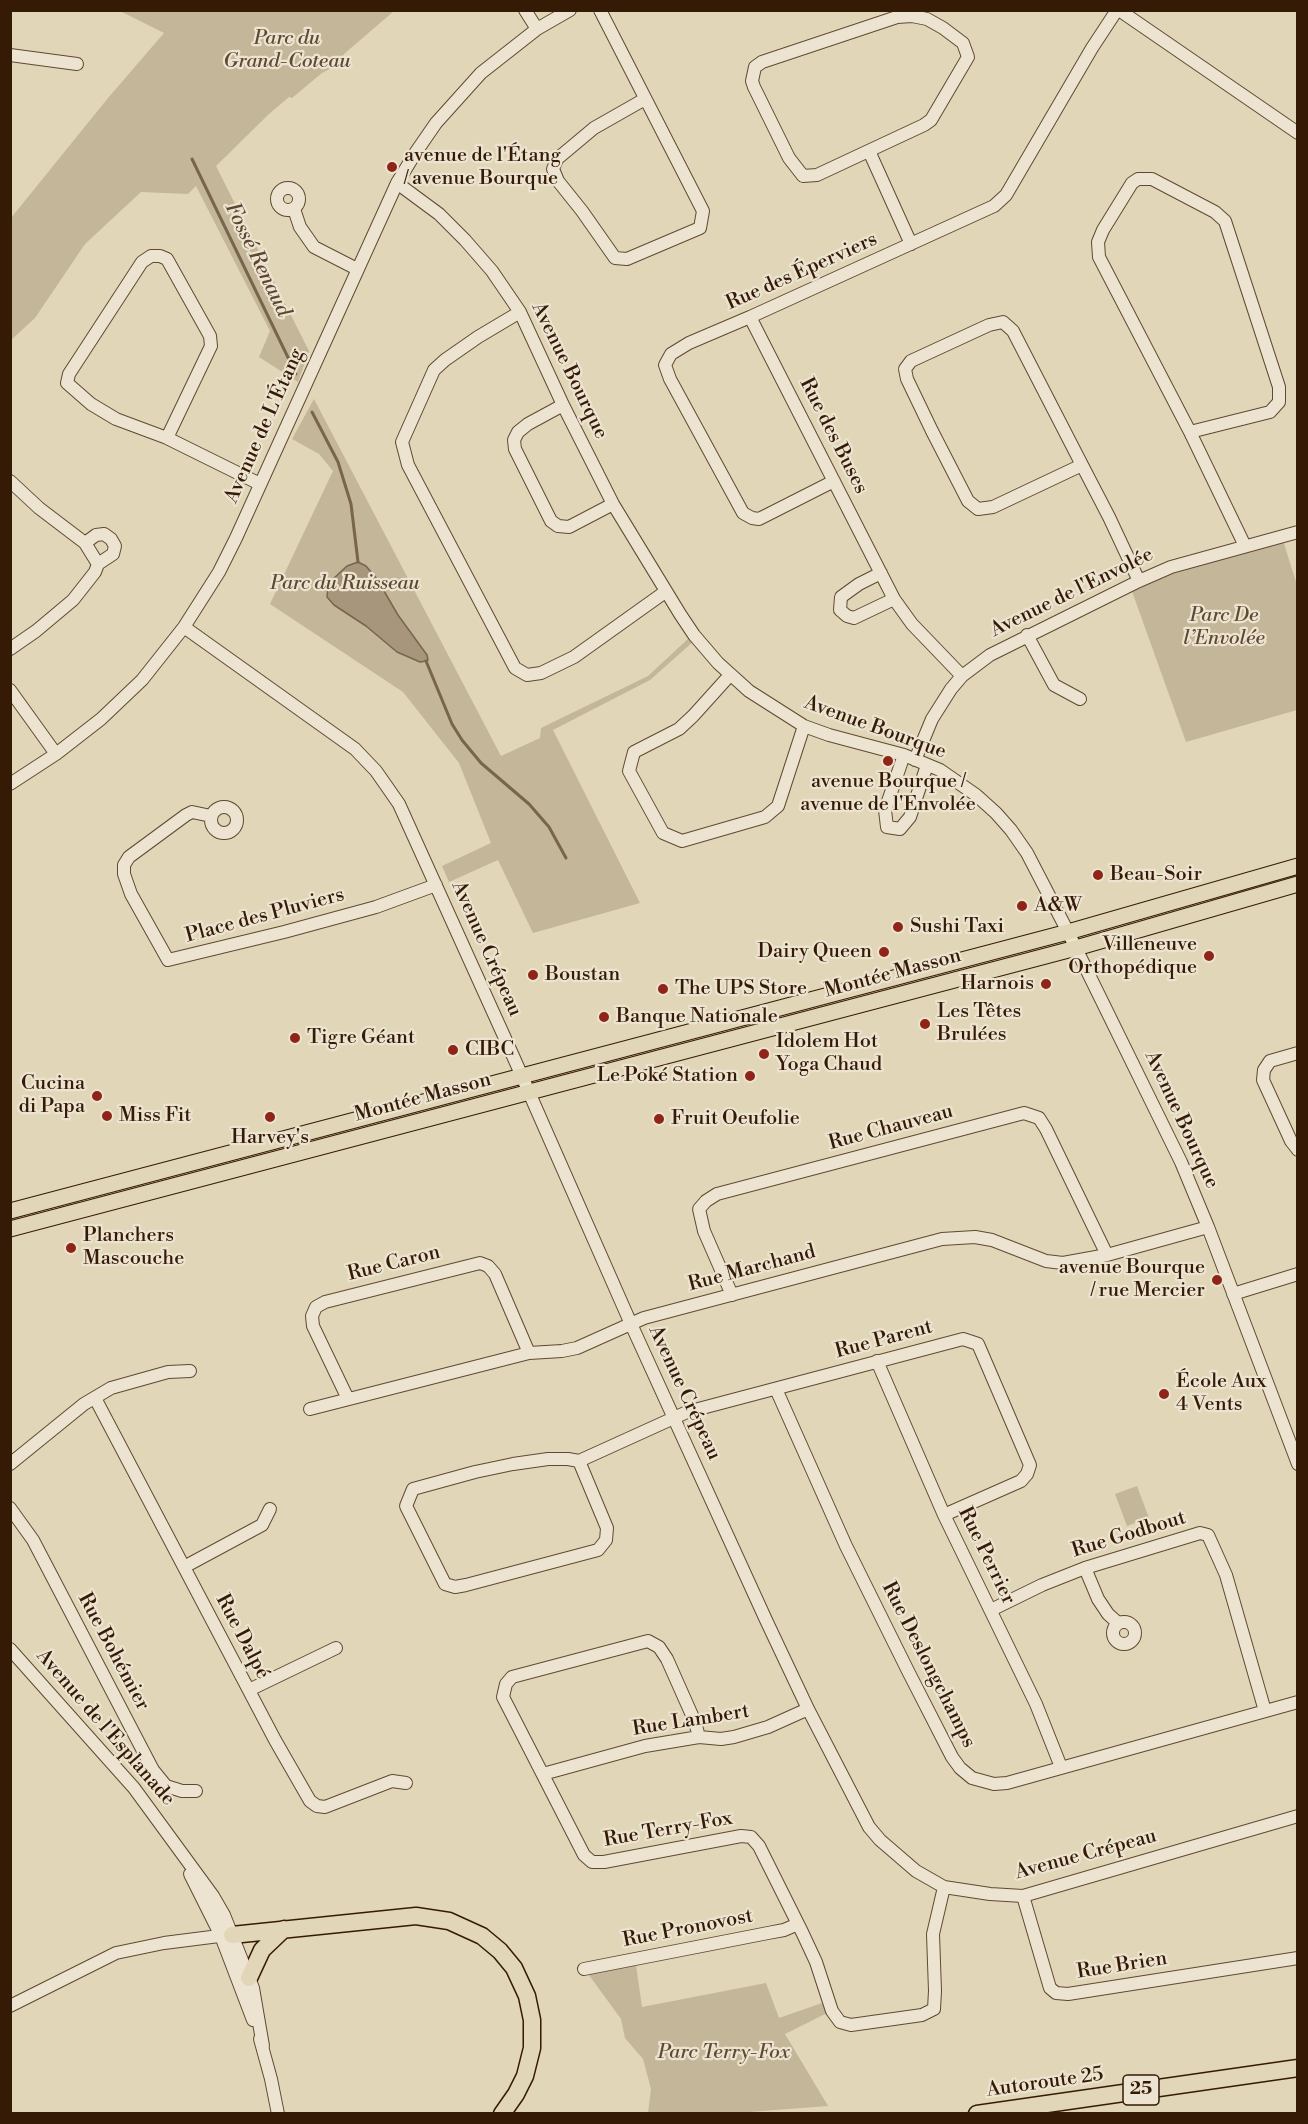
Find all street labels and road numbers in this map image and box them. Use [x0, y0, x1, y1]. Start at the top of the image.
street label: Rue des Éperviers [723, 228, 881, 316]
street label: Avenue Bourque [526, 299, 612, 443]
street label: Avenue de L'Étang [220, 345, 310, 507]
street label: Rue des Buses [794, 374, 872, 498]
street label: Avenue de l'Envolée [987, 543, 1157, 643]
street label: Avenue Bourque [801, 691, 949, 765]
street label: Avenue Crépeau [445, 878, 527, 1020]
street label: Place des Pluviers [183, 883, 347, 949]
street label: Montée Masson [822, 944, 964, 1004]
street label: Avenue Bourque [1139, 1047, 1223, 1193]
street label: Montée Masson [352, 1068, 494, 1128]
street label: Rue Chauveau [826, 1100, 956, 1156]
street label: Rue Marchand [686, 1240, 818, 1298]
street label: Rue Caron [345, 1241, 443, 1287]
street label: Rue Parent [833, 1315, 935, 1365]
street label: Avenue Crépeau [642, 1322, 726, 1464]
street label: Rue Perrier [952, 1503, 1020, 1609]
street label: Rue Godbout [1069, 1506, 1189, 1564]
street label: Rue Deslongchamps [876, 1578, 980, 1752]
street label: Rue Bohémier [72, 1589, 154, 1715]
street label: Rue Dalpé [210, 1590, 274, 1684]
street label: Avenue de l'Esplanade [30, 1645, 180, 1811]
street label: Rue Lambert [631, 1700, 751, 1742]
street label: Rue Terry-Fox [602, 1807, 734, 1853]
street label: Avenue Crépeau [1013, 1825, 1159, 1885]
street label: Rue Pronovost [621, 1905, 755, 1953]
street label: Rue Brien [1075, 1947, 1169, 1985]
street label: Autoroute 25 [985, 2063, 1105, 2103]
road number: 25 [1123, 2075, 1159, 2105]

